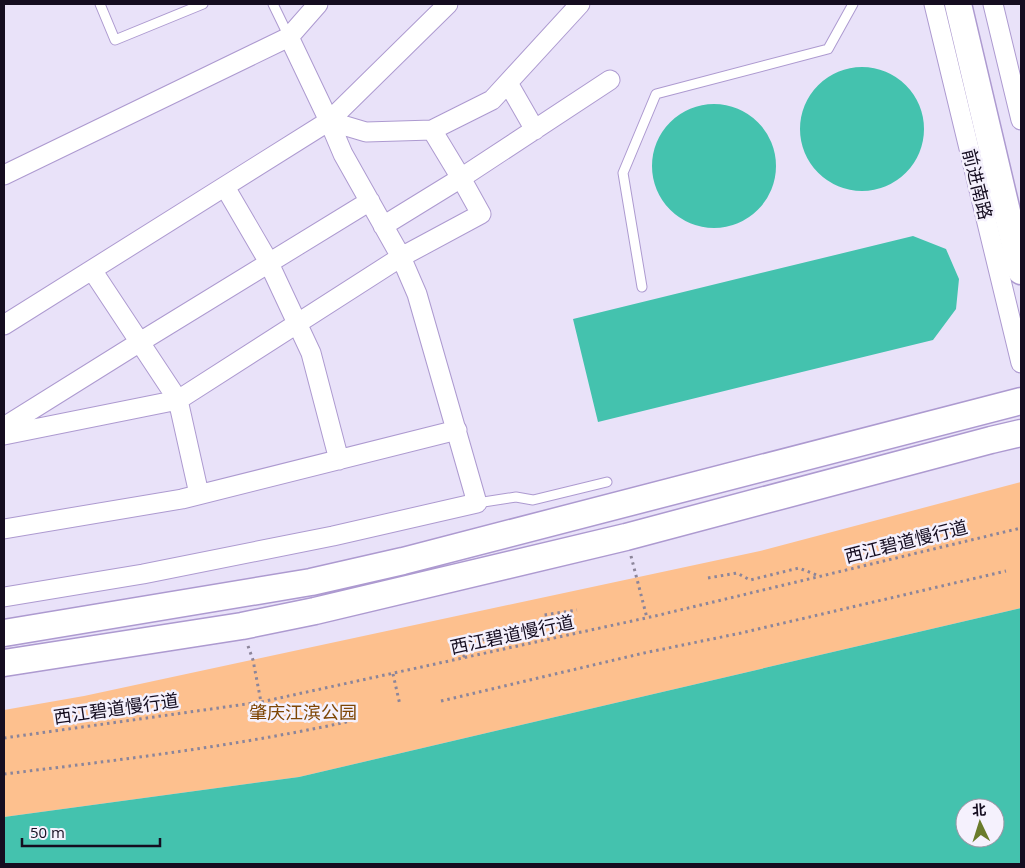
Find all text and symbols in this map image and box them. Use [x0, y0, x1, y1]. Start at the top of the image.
street label: 前进南路 [958, 146, 998, 222]
street label: 西江碧道慢行道 [842, 514, 970, 568]
street label: 西江碧道慢行道 [448, 609, 576, 659]
street label: 西江碧道慢行道 [52, 687, 180, 729]
park label: 肇庆江滨公园 [249, 700, 357, 724]
north arrow [955, 798, 1005, 848]
text: 北 [971, 800, 987, 819]
scale bar [22, 816, 160, 848]
text: 50 m [30, 822, 65, 842]

